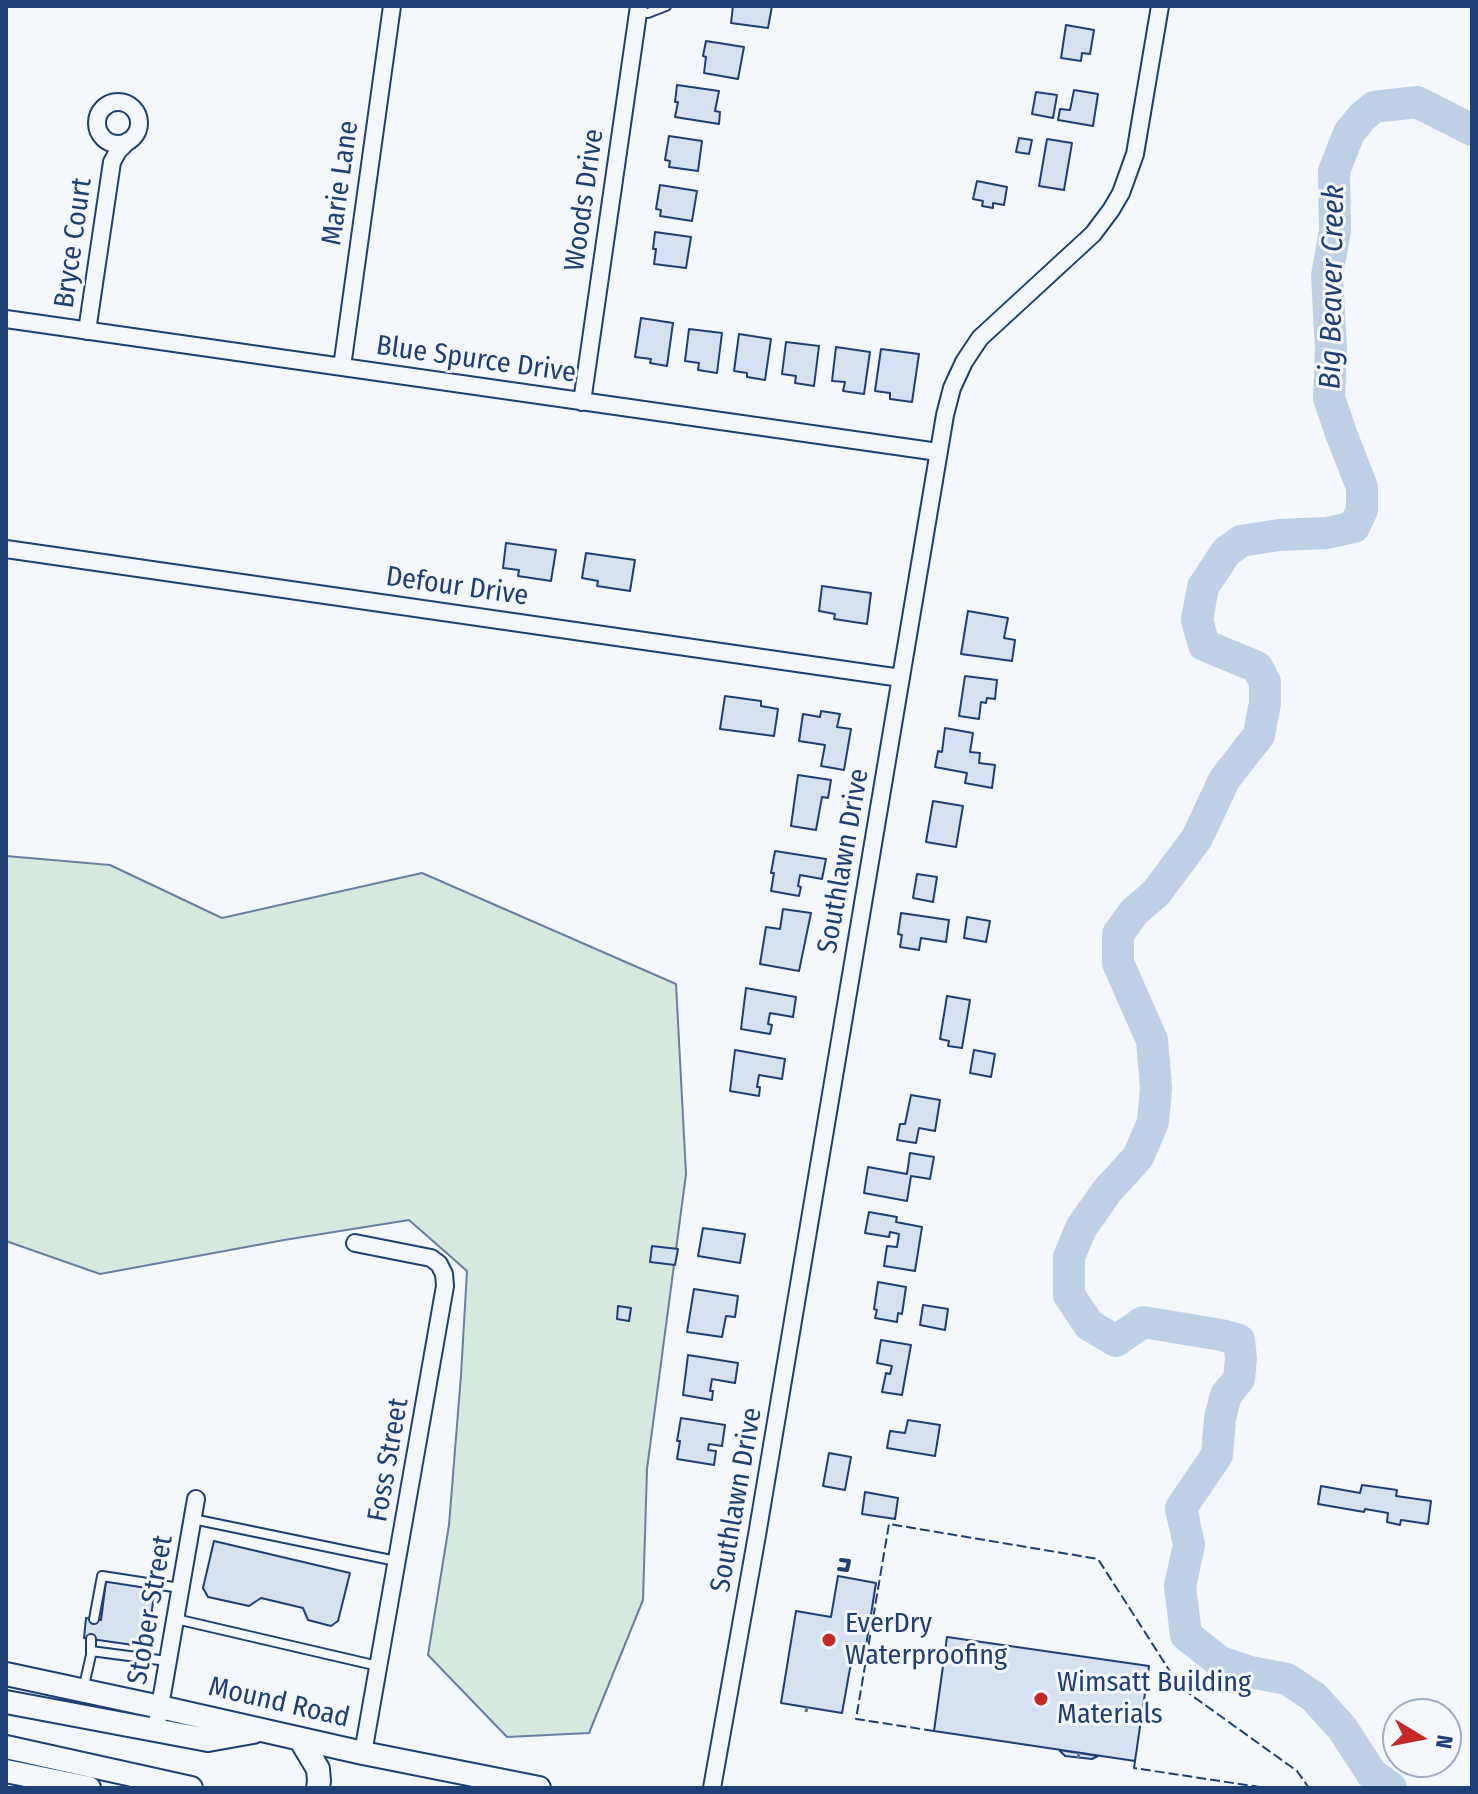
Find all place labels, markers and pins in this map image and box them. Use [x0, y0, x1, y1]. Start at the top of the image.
place label: EverDry Waterproofing [845, 1607, 1007, 1673]
marker: EverDry Waterproofing [820, 1631, 838, 1649]
place label: Wimsatt Building Materials [1057, 1666, 1251, 1732]
marker: Wimsatt Building Materials [1032, 1690, 1050, 1708]

